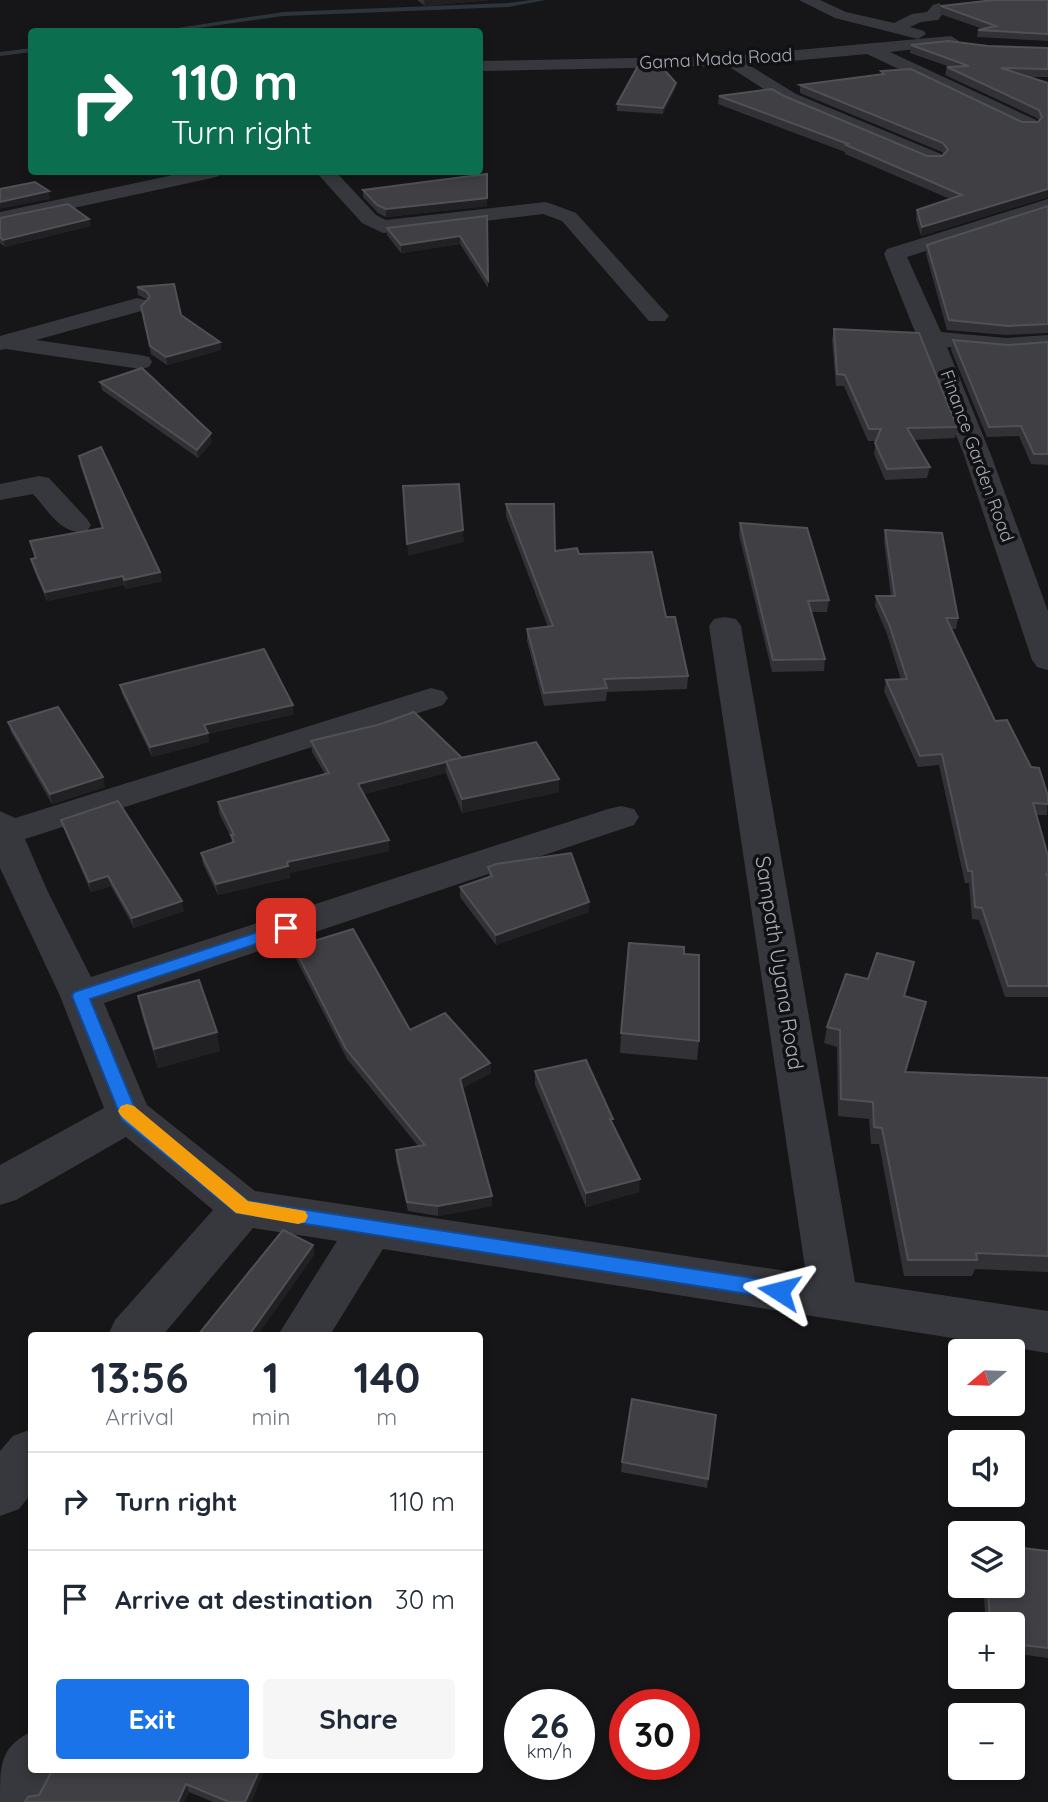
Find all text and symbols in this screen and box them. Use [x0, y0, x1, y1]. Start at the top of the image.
street label: Gama Mada Road [639, 43, 793, 74]
text: 110 m [171, 51, 298, 112]
icon: right [56, 56, 147, 147]
text: Turn right [171, 112, 312, 152]
street label: Finance Garden Road [936, 367, 1019, 545]
street label: Sampath Uyana Road [750, 854, 810, 1072]
pin [256, 898, 316, 958]
icon: arrive [267, 909, 305, 947]
position arrow [742, 1254, 816, 1328]
north arrow [948, 1339, 1026, 1416]
map controls [948, 1339, 1025, 1780]
text: 13:56 [91, 1351, 189, 1404]
text: 1 [263, 1351, 279, 1404]
text: 140 [353, 1351, 420, 1404]
text: Arrival [105, 1402, 174, 1431]
text: min [251, 1402, 291, 1431]
text: m [376, 1402, 397, 1431]
button: sound [948, 1430, 1025, 1507]
icon: right [56, 1482, 94, 1520]
text: Turn right [115, 1485, 237, 1518]
text: 110 m [389, 1485, 455, 1518]
button: layers [948, 1521, 1025, 1598]
icon: arrive [56, 1580, 94, 1618]
text: Arrive at destination [115, 1583, 373, 1616]
text: 30 m [395, 1583, 455, 1616]
button: + [948, 1612, 1025, 1689]
button: Exit [56, 1679, 249, 1759]
button: Share [263, 1679, 455, 1759]
speed limit sign: 30 [609, 1689, 700, 1780]
text: 26 [530, 1703, 569, 1747]
button: − [948, 1703, 1025, 1780]
text: km/h [527, 1740, 572, 1763]

